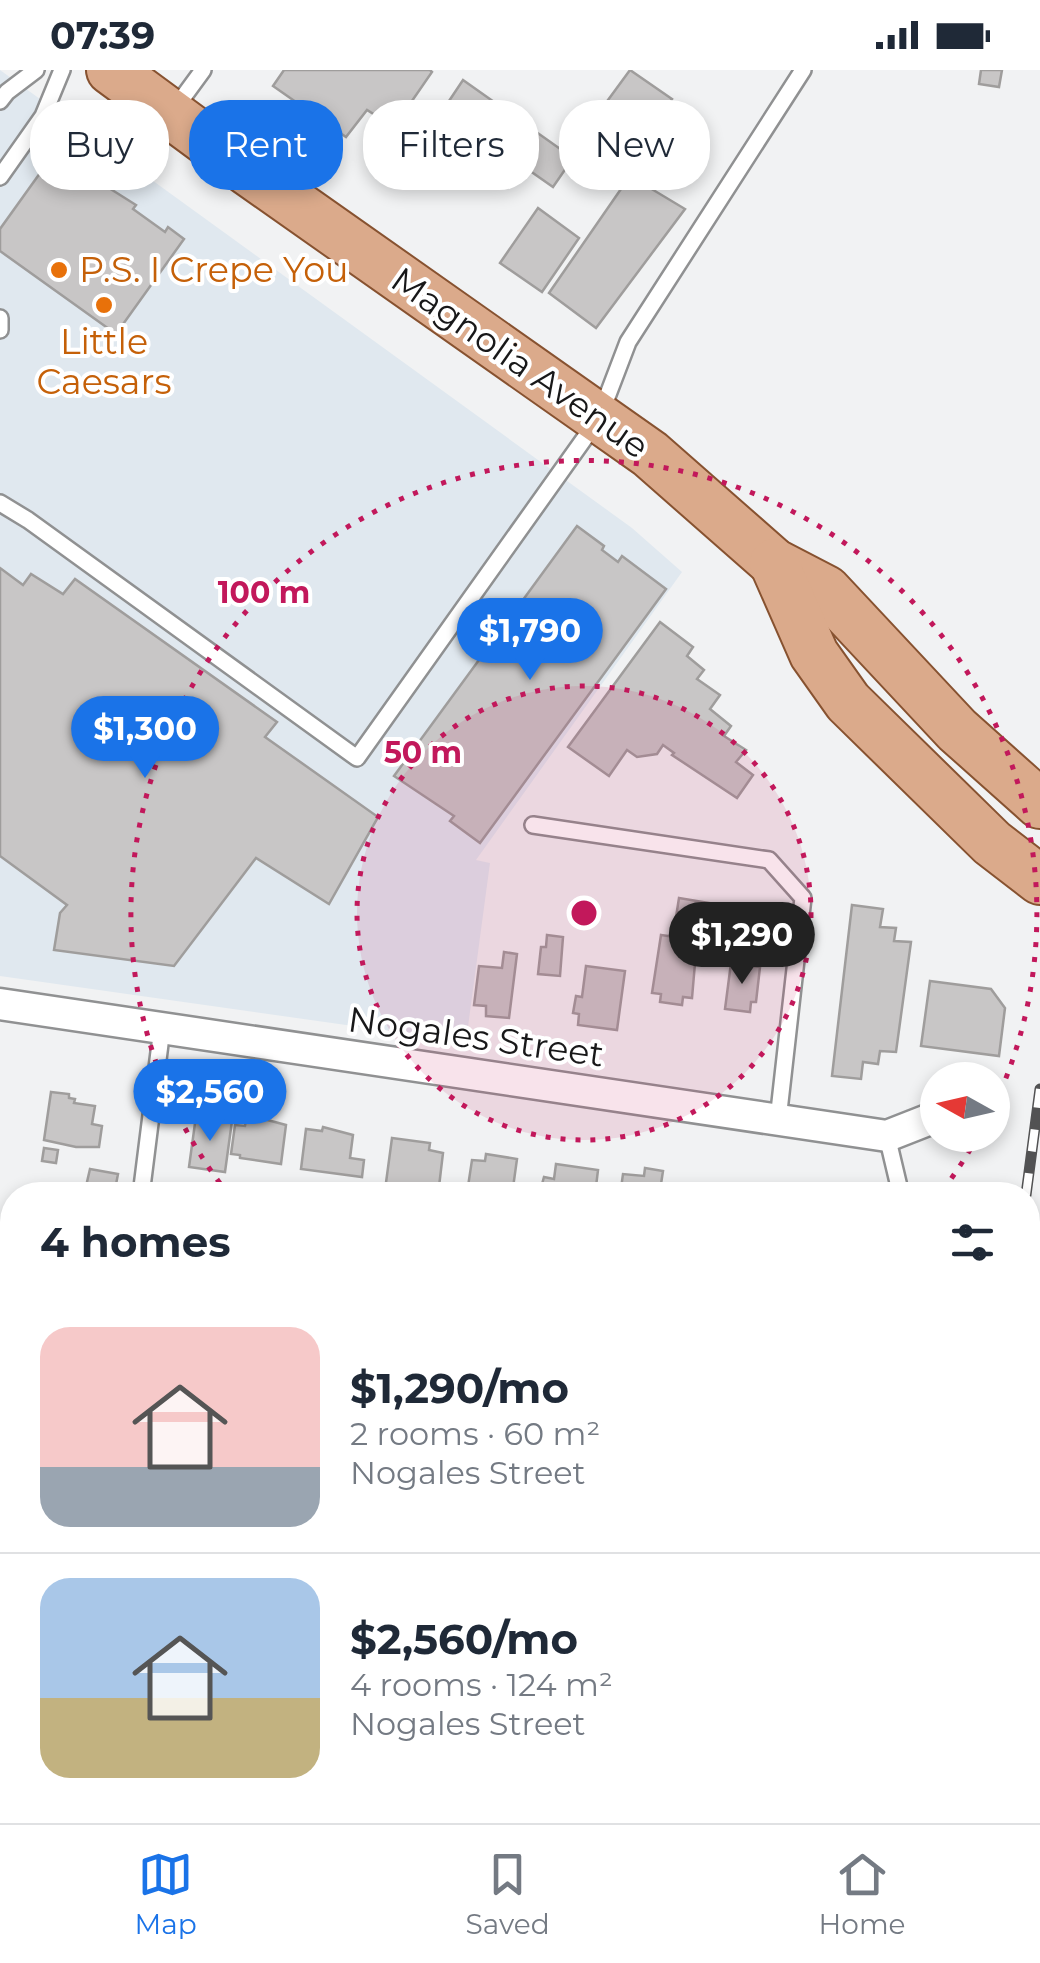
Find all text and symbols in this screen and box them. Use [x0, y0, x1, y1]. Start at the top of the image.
text: 07:39 [50, 12, 155, 59]
chip: Buy [30, 100, 169, 190]
chip: Rent [189, 100, 343, 190]
chip: Filters [363, 100, 539, 190]
chip: New [559, 100, 710, 190]
place label: P.S. I Crepe You [79, 248, 349, 291]
street label: Magnolia Avenue [383, 258, 657, 468]
marker: P.S. I Crepe You [48, 259, 70, 281]
marker: Little Caesars [93, 294, 115, 316]
place label: Little Caesars [36, 320, 172, 403]
text: 100 m [218, 574, 310, 611]
pin: $1,790 [449, 598, 611, 683]
text: $1,790 [479, 611, 581, 650]
pin: $1,300 [64, 696, 226, 781]
text: $1,300 [93, 709, 197, 748]
text: 50 m [384, 734, 462, 771]
centre of rings [566, 895, 602, 931]
pin: $1,290 [661, 902, 823, 987]
text: $1,290 [691, 915, 793, 954]
street label: Nogales Street [346, 997, 607, 1076]
pin: $2,560 [129, 1059, 291, 1144]
north arrow [920, 1062, 1010, 1152]
map controls [920, 1062, 1010, 1152]
text: $2,560 [155, 1072, 265, 1111]
icon: filters [945, 1215, 1000, 1270]
text: 4 homes [40, 1216, 231, 1268]
text: $1,290/mo [350, 1362, 569, 1414]
icon: home [120, 1367, 240, 1487]
text: 2 rooms · 60 m² [350, 1414, 600, 1453]
text: Nogales Street [350, 1453, 586, 1492]
text: $2,560/mo [350, 1613, 578, 1665]
icon: home [120, 1618, 240, 1738]
text: 4 rooms · 124 m² [350, 1665, 613, 1704]
text: Nogales Street [350, 1704, 586, 1743]
tab: Map [134, 1847, 197, 1941]
tab: Saved [466, 1847, 550, 1941]
tab: Home [819, 1847, 906, 1941]

